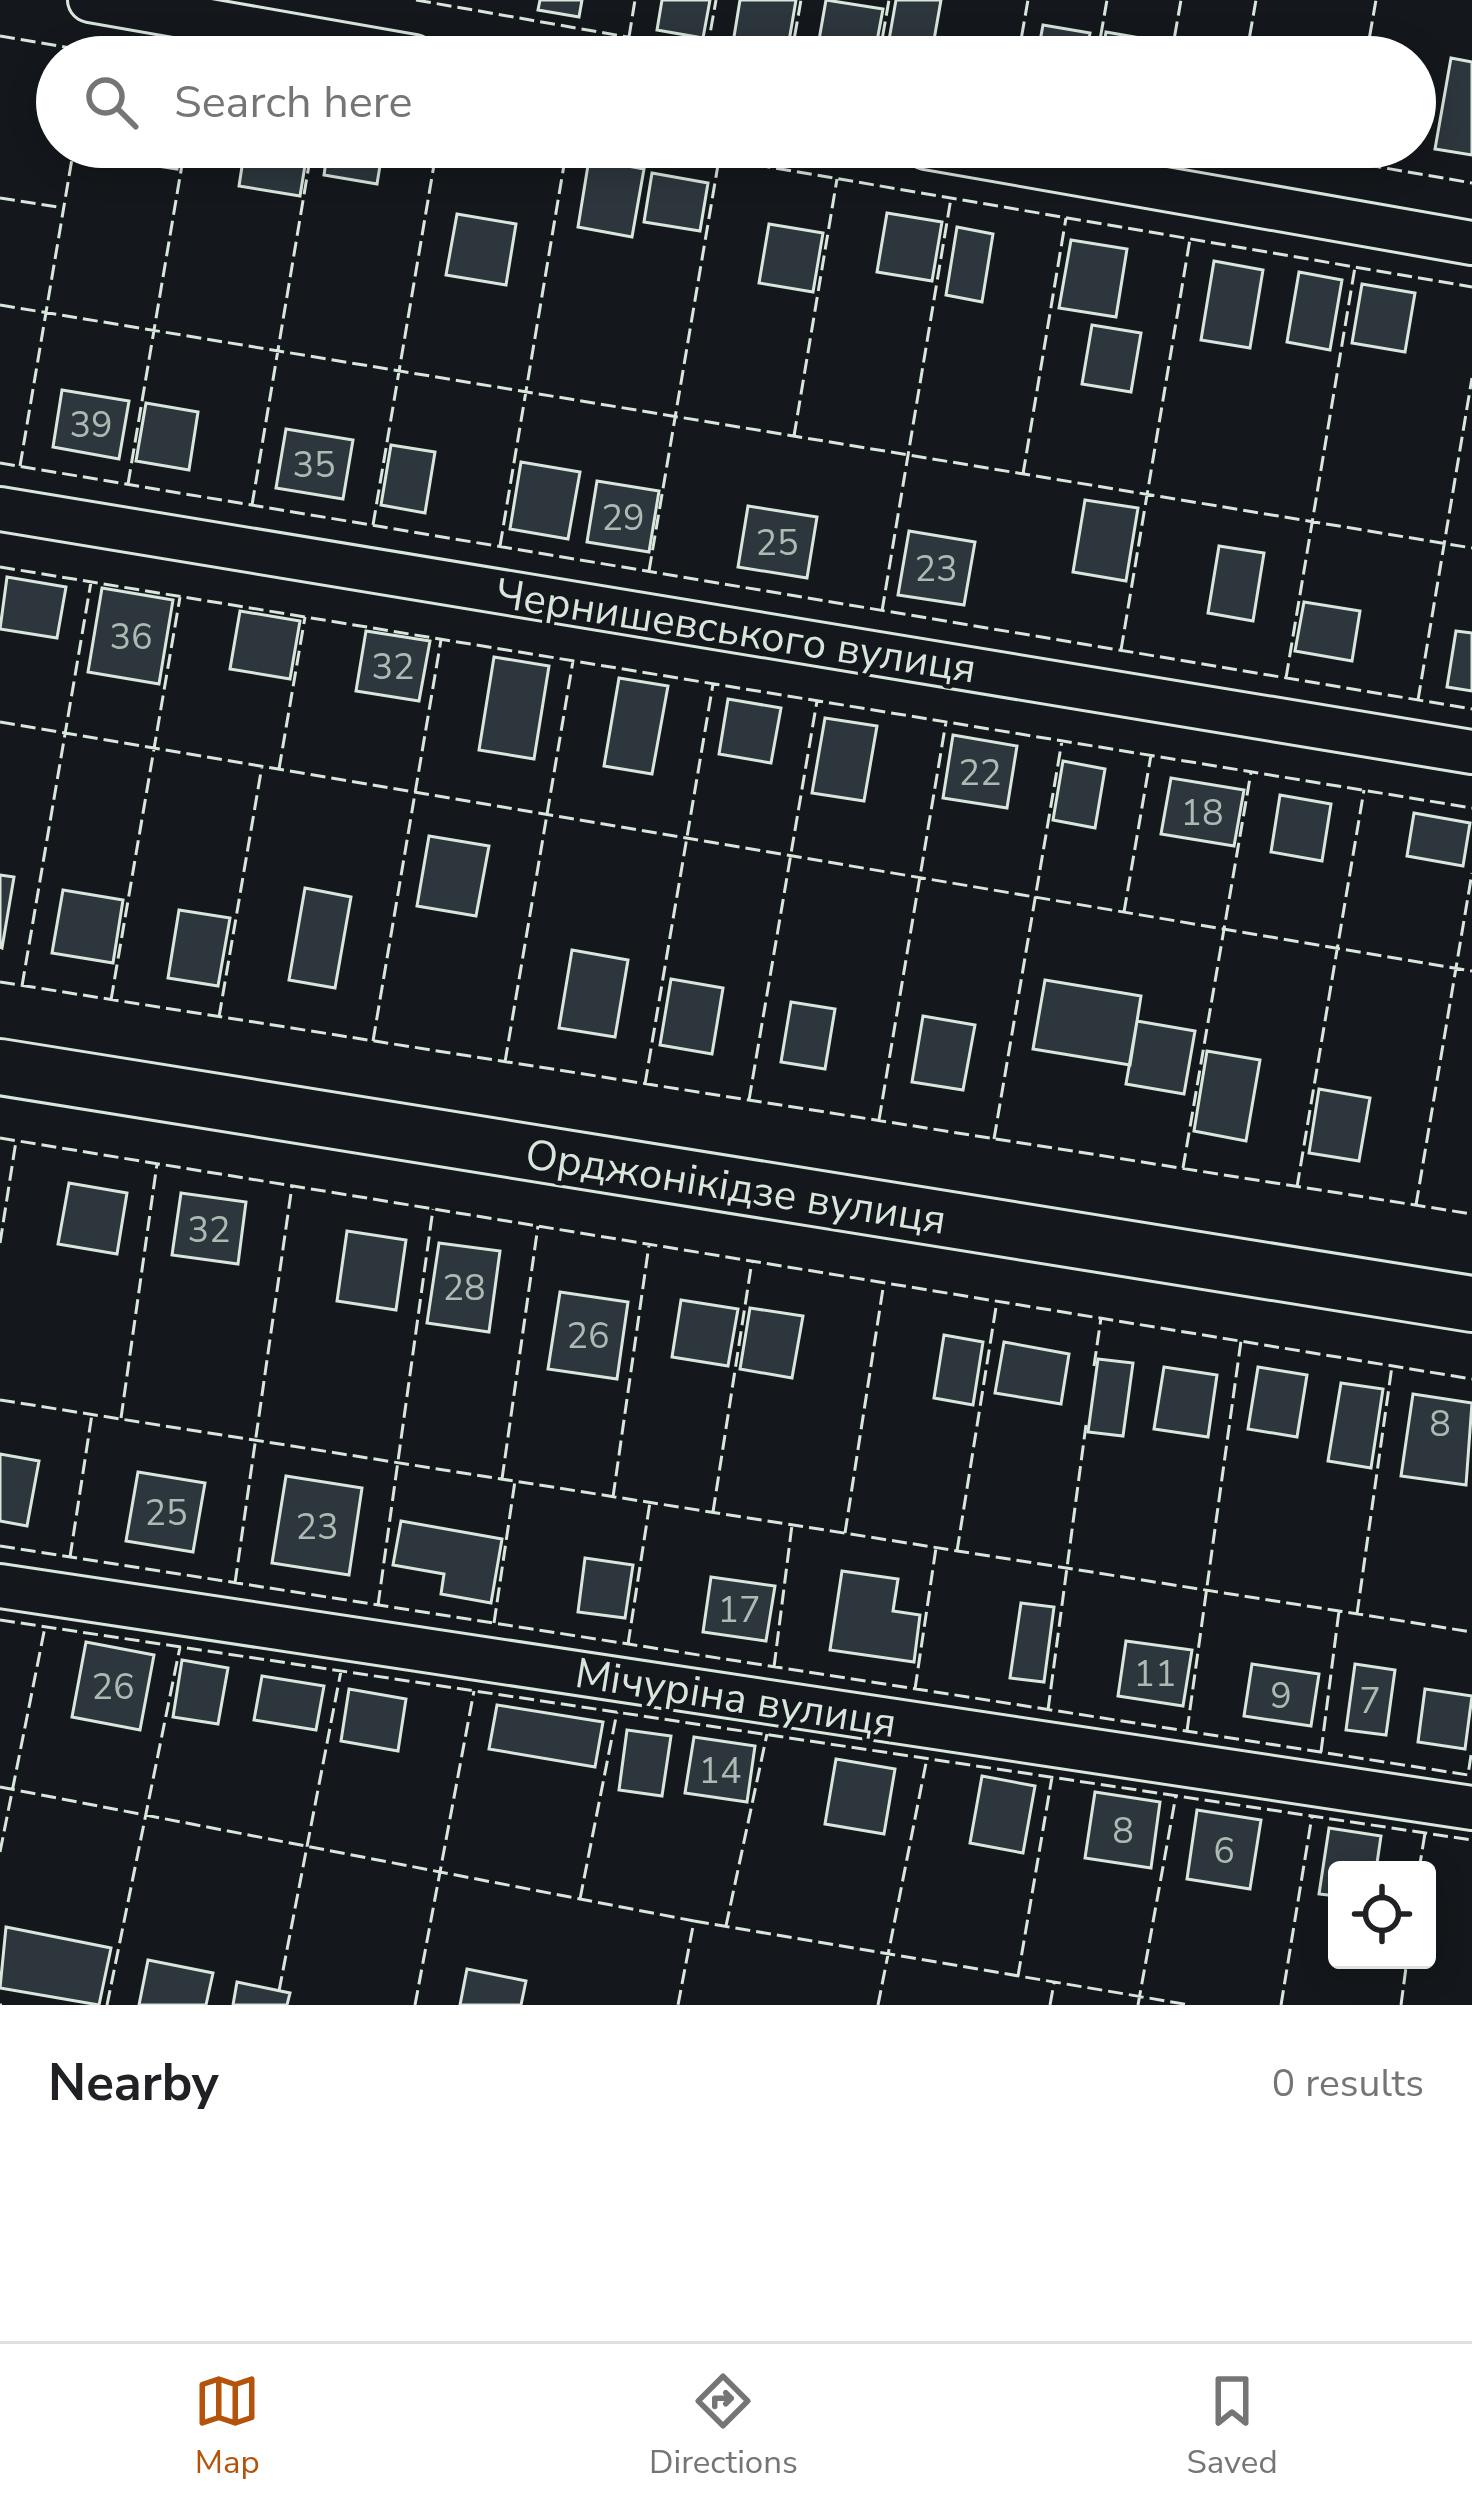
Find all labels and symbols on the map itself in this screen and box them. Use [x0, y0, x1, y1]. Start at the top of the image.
house number: 39 [69, 401, 113, 450]
house number: 35 [292, 441, 336, 490]
house number: 29 [601, 494, 645, 543]
house number: 25 [755, 519, 799, 568]
house number: 23 [914, 545, 958, 594]
street label: Чернишевського вулиця [491, 565, 980, 698]
house number: 36 [109, 613, 153, 662]
house number: 32 [371, 643, 415, 692]
house number: 22 [958, 749, 1002, 798]
house number: 18 [1180, 789, 1224, 838]
street label: Орджонікідзе вулиця [521, 1126, 950, 1249]
house number: 32 [187, 1206, 231, 1255]
house number: 28 [442, 1264, 486, 1313]
house number: 26 [566, 1312, 610, 1361]
house number: 8 [1429, 1400, 1451, 1449]
house number: 25 [144, 1489, 188, 1538]
house number: 23 [295, 1503, 339, 1552]
house number: 17 [717, 1586, 761, 1635]
street label: Мічуріна вулиця [571, 1645, 900, 1752]
house number: 11 [1133, 1650, 1177, 1699]
house number: 26 [91, 1663, 135, 1712]
house number: 9 [1270, 1672, 1292, 1721]
house number: 7 [1359, 1677, 1381, 1726]
house number: 14 [698, 1747, 742, 1796]
house number: 8 [1112, 1807, 1134, 1856]
house number: 6 [1213, 1827, 1235, 1876]

